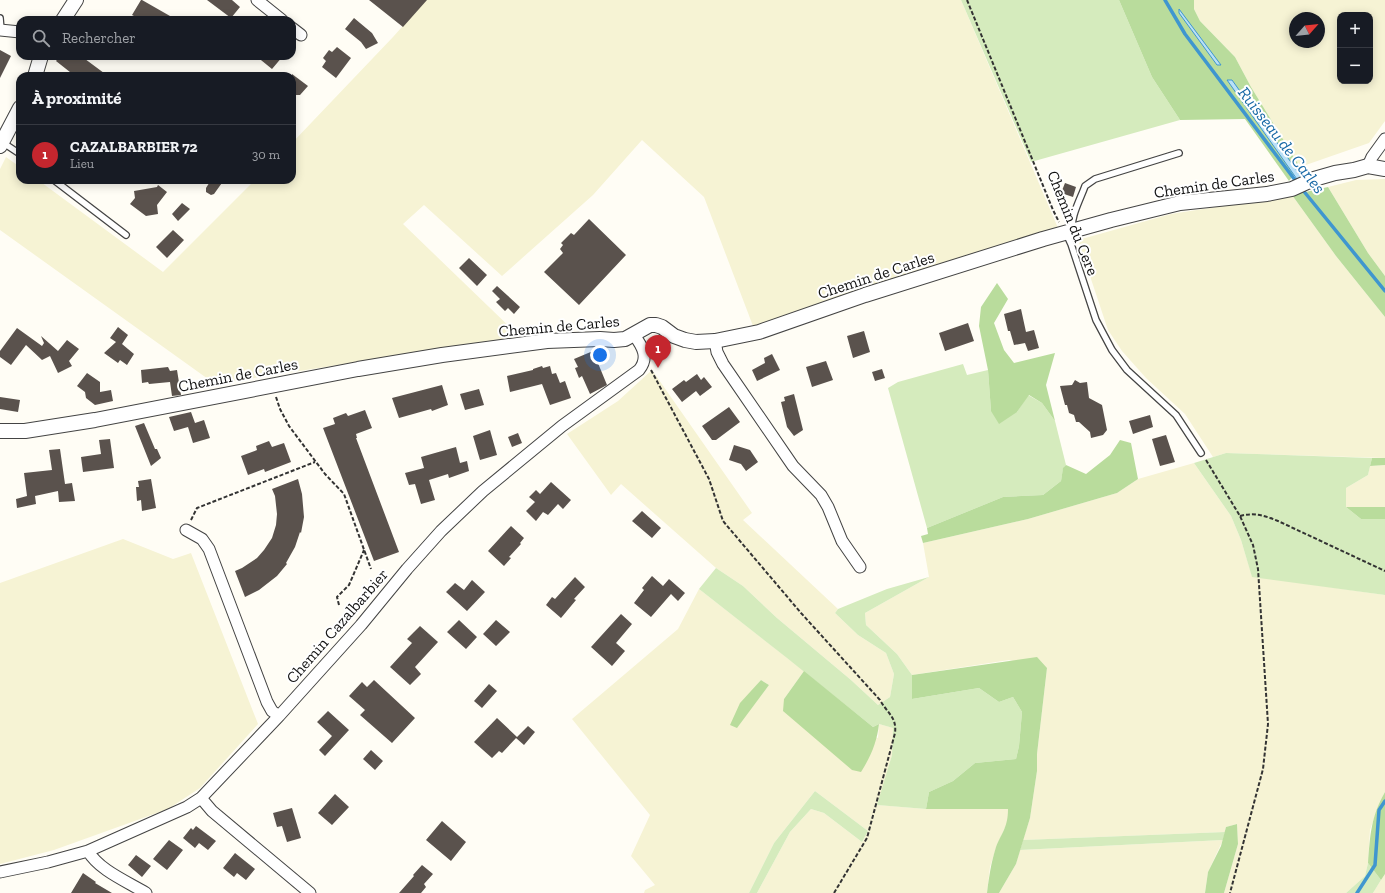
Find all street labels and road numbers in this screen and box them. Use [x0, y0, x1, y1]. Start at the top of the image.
street label: Chemin de Carles [1153, 166, 1275, 202]
street label: Chemin du Cere [1043, 168, 1103, 278]
street label: Chemin de Carles [815, 247, 937, 303]
street label: Chemin de Carles [498, 311, 620, 341]
street label: Chemin de Carles [177, 354, 299, 396]
street label: Chemin Cazalbarbier [282, 565, 392, 687]

